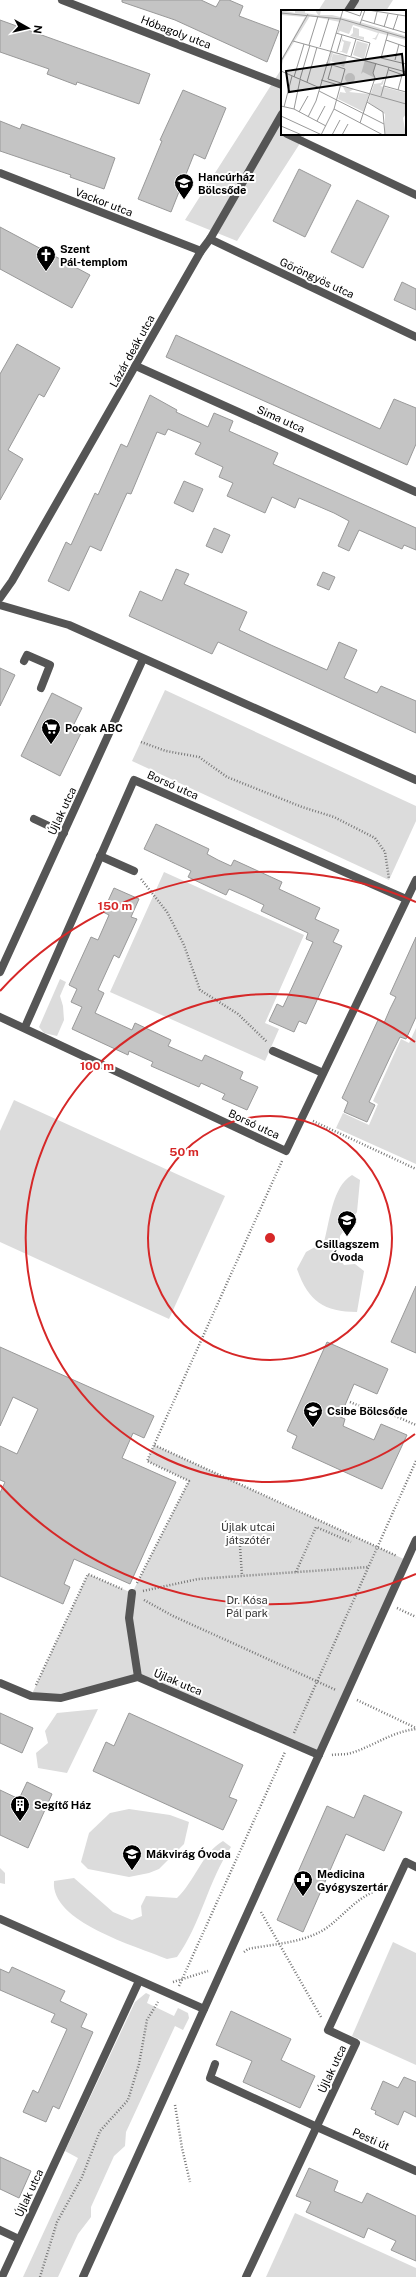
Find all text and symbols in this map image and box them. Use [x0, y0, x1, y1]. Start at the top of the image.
north arrow [8, 8, 48, 48]
inset map [281, 10, 406, 135]
street label: Hóbagoly utca [139, 13, 213, 51]
text: N [31, 24, 44, 34]
place label: Hancúrház Bölcsőde [198, 171, 255, 196]
school or university icon: Hancúrház Bölcsőde [173, 172, 195, 200]
street label: Vackor utca [74, 186, 134, 218]
place label: Szent Pál-templom [60, 243, 128, 268]
church icon: Szent Pál-templom [35, 244, 57, 272]
street label: Göröngyös utca [278, 256, 356, 300]
street label: Lázár deák utca [107, 313, 157, 389]
street label: Sima utca [255, 403, 307, 435]
supermarket icon: Pocak ABC [40, 717, 62, 745]
place label: Pocak ABC [65, 722, 123, 734]
street label: Borsó utca [146, 768, 200, 802]
street label: Újlak utca [45, 785, 78, 837]
text: 150 m [98, 899, 132, 913]
text: 100 m [80, 1059, 114, 1073]
street label: Borsó utca [227, 1107, 281, 1141]
text: 50 m [169, 1145, 199, 1159]
school or university icon: Csillagszem Óvoda [336, 1209, 358, 1237]
centre of rings [263, 1231, 277, 1245]
place label: Csillagszem Óvoda [315, 1238, 379, 1263]
school or university icon: Csibe Bölcsőde [302, 1400, 324, 1428]
place label: Csibe Bölcsőde [327, 1405, 408, 1417]
park label: Újlak utcai játszótér [221, 1520, 275, 1546]
park label: Dr. Kósa Pál park [226, 1594, 268, 1619]
street label: Újlak utca [152, 1666, 204, 1698]
building icon: Segítő Ház [9, 1794, 31, 1822]
place label: Segítő Ház [34, 1799, 91, 1811]
school or university icon: Mákvirág Óvoda [121, 1843, 143, 1871]
place label: Mákvirág Óvoda [146, 1847, 231, 1860]
place label: Medicina Gyógyszertár [317, 1868, 388, 1893]
pharmacy icon: Medicina Gyógyszertár [292, 1869, 314, 1897]
street label: Újlak utca [315, 2043, 348, 2095]
street label: Pesti út [351, 2126, 391, 2152]
street label: Újlak utca [12, 2167, 45, 2219]

